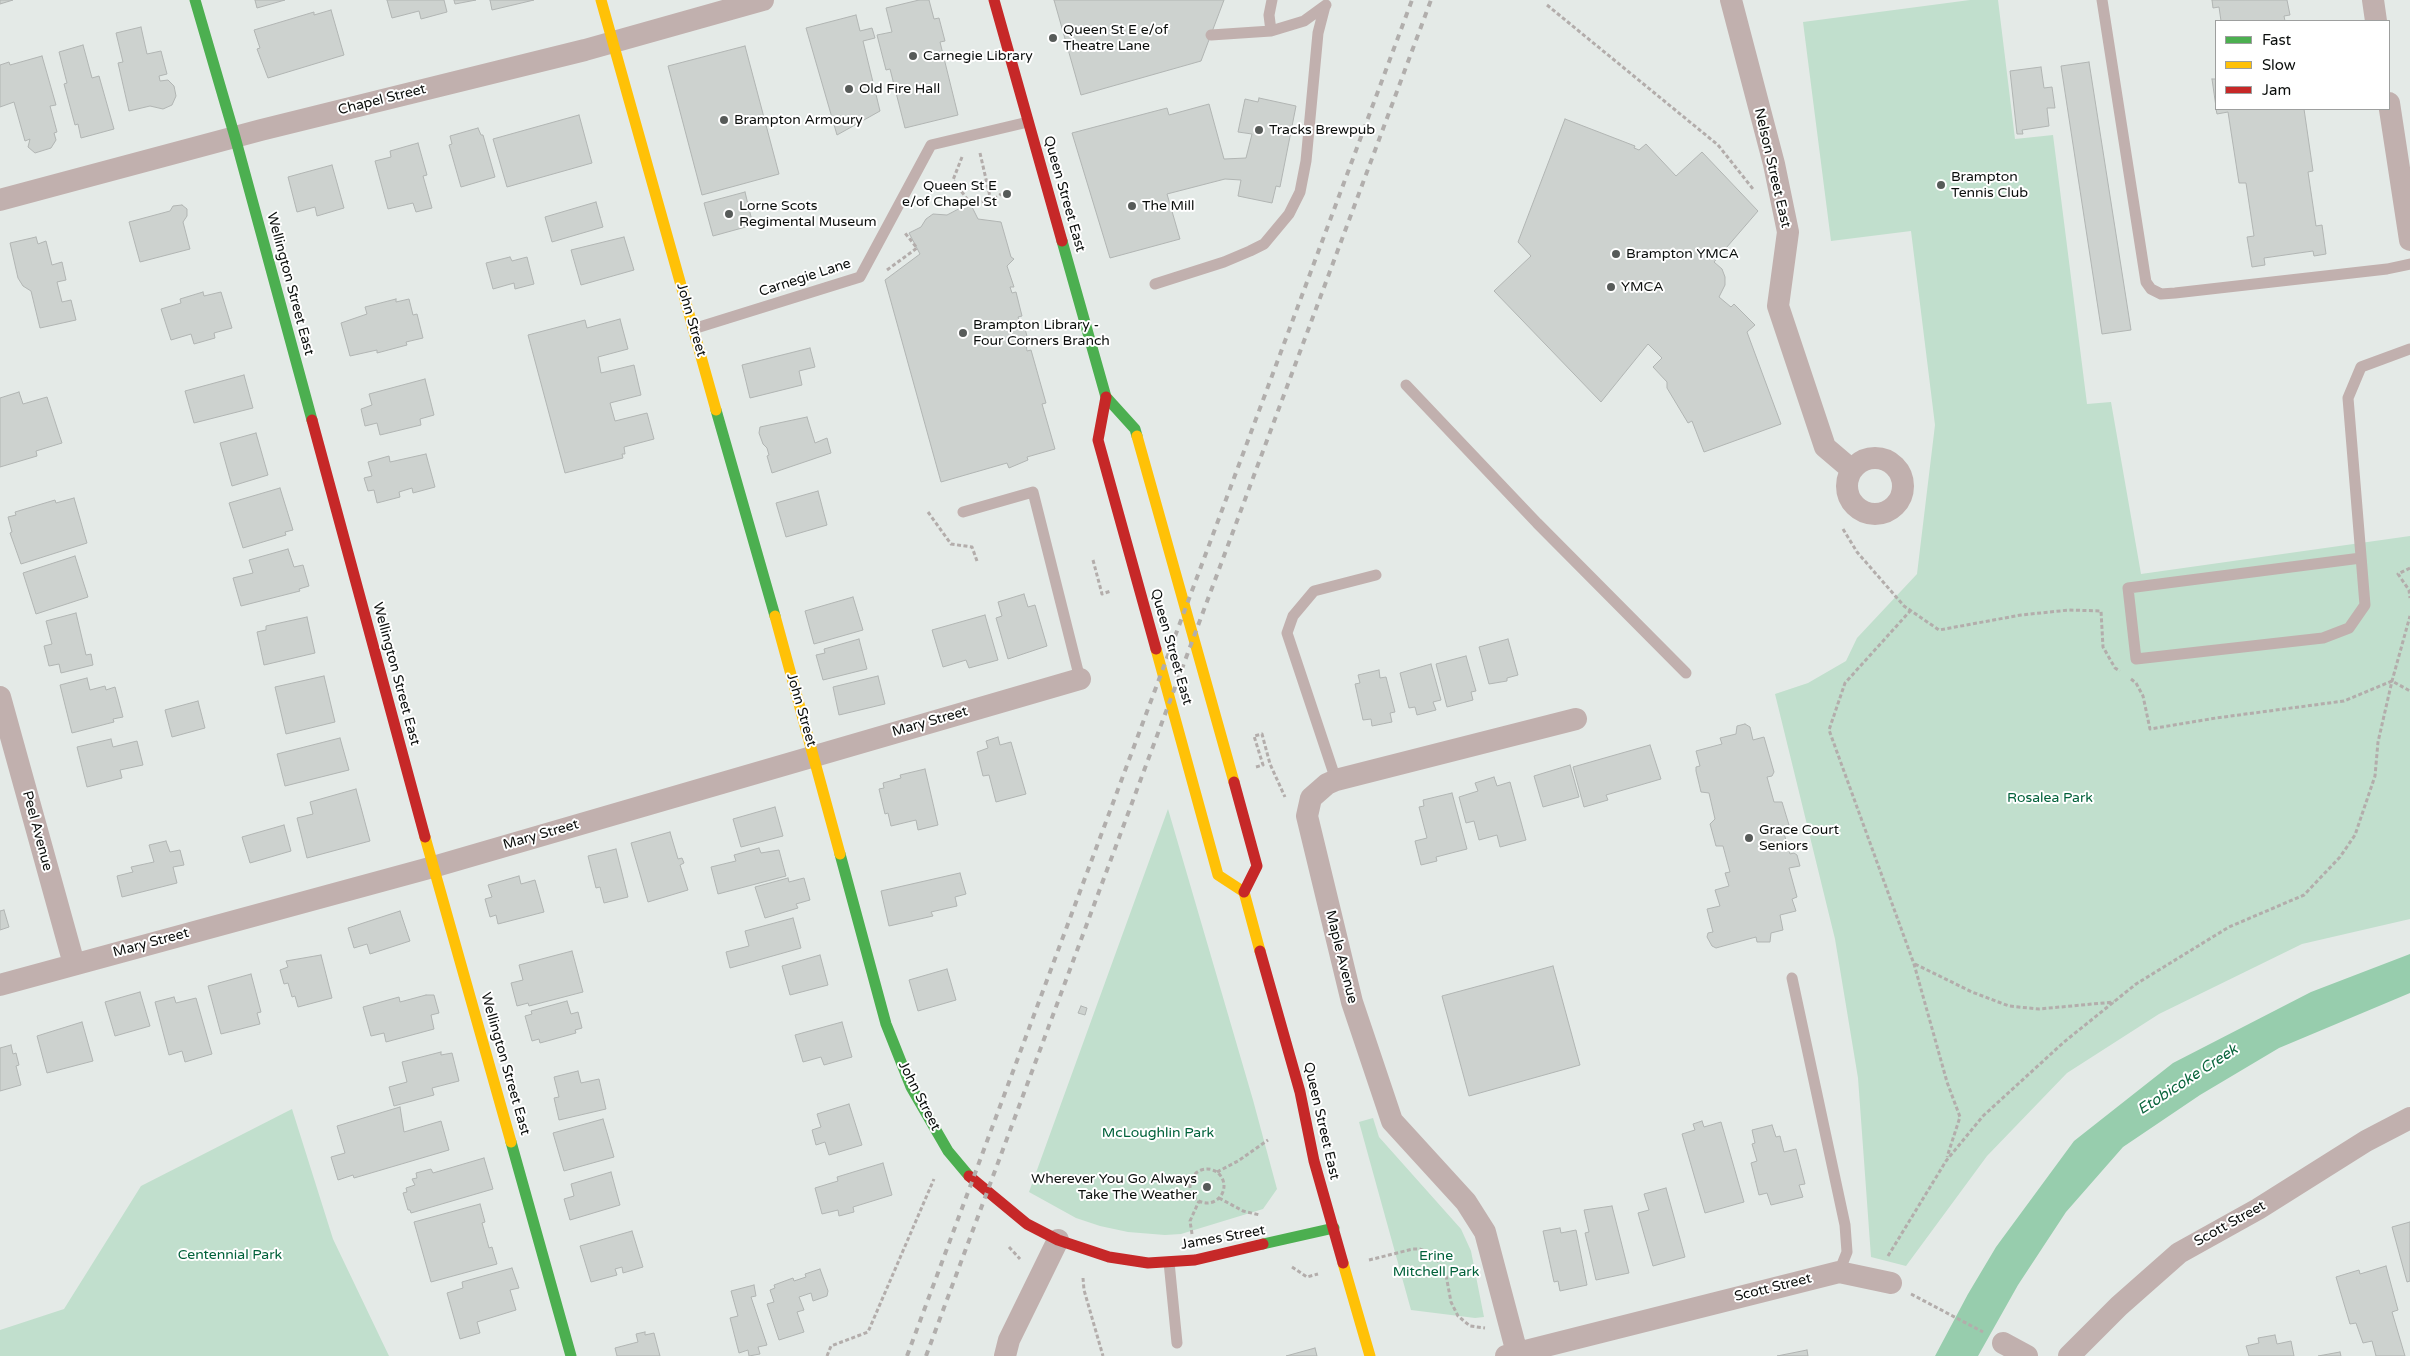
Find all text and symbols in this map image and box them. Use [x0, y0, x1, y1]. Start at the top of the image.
legend [2215, 20, 2390, 110]
place label: Queen St E e/of Theatre Lane [1063, 22, 1168, 54]
text: Fast [2262, 31, 2291, 49]
marker: Queen St E e/of Theatre Lane [1047, 32, 1059, 44]
place label: Carnegie Library [923, 48, 1033, 64]
marker: Carnegie Library [907, 50, 919, 62]
text: Slow [2262, 56, 2296, 74]
street label: Chapel Street [336, 81, 428, 119]
place label: Old Fire Hall [859, 81, 940, 97]
text: Jam [2262, 81, 2291, 99]
marker: Old Fire Hall [843, 83, 855, 95]
street label: Nelson Street East [1750, 107, 1794, 229]
place label: Brampton Armoury [734, 112, 863, 128]
marker: Brampton Armoury [718, 114, 730, 126]
place label: Tracks Brewpub [1269, 122, 1375, 138]
marker: Tracks Brewpub [1253, 124, 1265, 136]
street label: Queen Street East [1039, 134, 1089, 254]
place label: Brampton Tennis Club [1951, 169, 2028, 202]
place label: Queen St E e/of Chapel St [902, 178, 997, 210]
marker: Brampton Tennis Club [1935, 179, 1947, 191]
marker: Queen St E e/of Chapel St [1001, 188, 1013, 200]
place label: Lorne Scots Regimental Museum [739, 198, 877, 230]
place label: The Mill [1142, 198, 1194, 214]
marker: The Mill [1126, 200, 1138, 212]
marker: Lorne Scots Regimental Museum [723, 208, 735, 220]
street label: Wellington Street East [263, 211, 317, 357]
place label: Brampton YMCA [1626, 246, 1739, 262]
marker: Brampton YMCA [1610, 248, 1622, 260]
street label: Carnegie Lane [757, 255, 853, 301]
place label: YMCA [1621, 279, 1664, 295]
street label: John Street [672, 281, 710, 359]
marker: YMCA [1605, 281, 1617, 293]
place label: Brampton Library - Four Corners Branch [973, 317, 1110, 350]
marker: Brampton Library - Four Corners Branch [957, 327, 969, 339]
street label: Queen Street East [1146, 587, 1196, 707]
street label: Wellington Street East [369, 601, 423, 747]
street label: John Street [782, 671, 820, 749]
street label: Mary Street [890, 703, 970, 741]
street label: Peel Avenue [18, 789, 56, 873]
park label: Rosalea Park [2007, 790, 2093, 806]
street label: Mary Street [501, 816, 581, 854]
place label: Grace Court Seniors [1759, 822, 1839, 854]
marker: Grace Court Seniors [1743, 832, 1755, 844]
street label: Maple Avenue [1321, 909, 1361, 1005]
street label: Mary Street [111, 925, 191, 961]
street label: Wellington Street East [477, 991, 533, 1137]
water label: Etobicoke Creek [2135, 1041, 2241, 1119]
street label: John Street [894, 1058, 944, 1134]
street label: Queen Street East [1299, 1061, 1343, 1181]
park label: McLoughlin Park [1102, 1125, 1214, 1141]
place label: Wherever You Go Always Take The Weather [1031, 1171, 1197, 1204]
marker: Wherever You Go Always Take The Weather [1201, 1181, 1213, 1193]
street label: Scott Street [2191, 1198, 2269, 1250]
street label: James Street [1179, 1222, 1267, 1254]
park label: Centennial Park [178, 1247, 282, 1263]
park label: Erine Mitchell Park [1393, 1248, 1479, 1280]
street label: Scott Street [1733, 1270, 1813, 1306]

